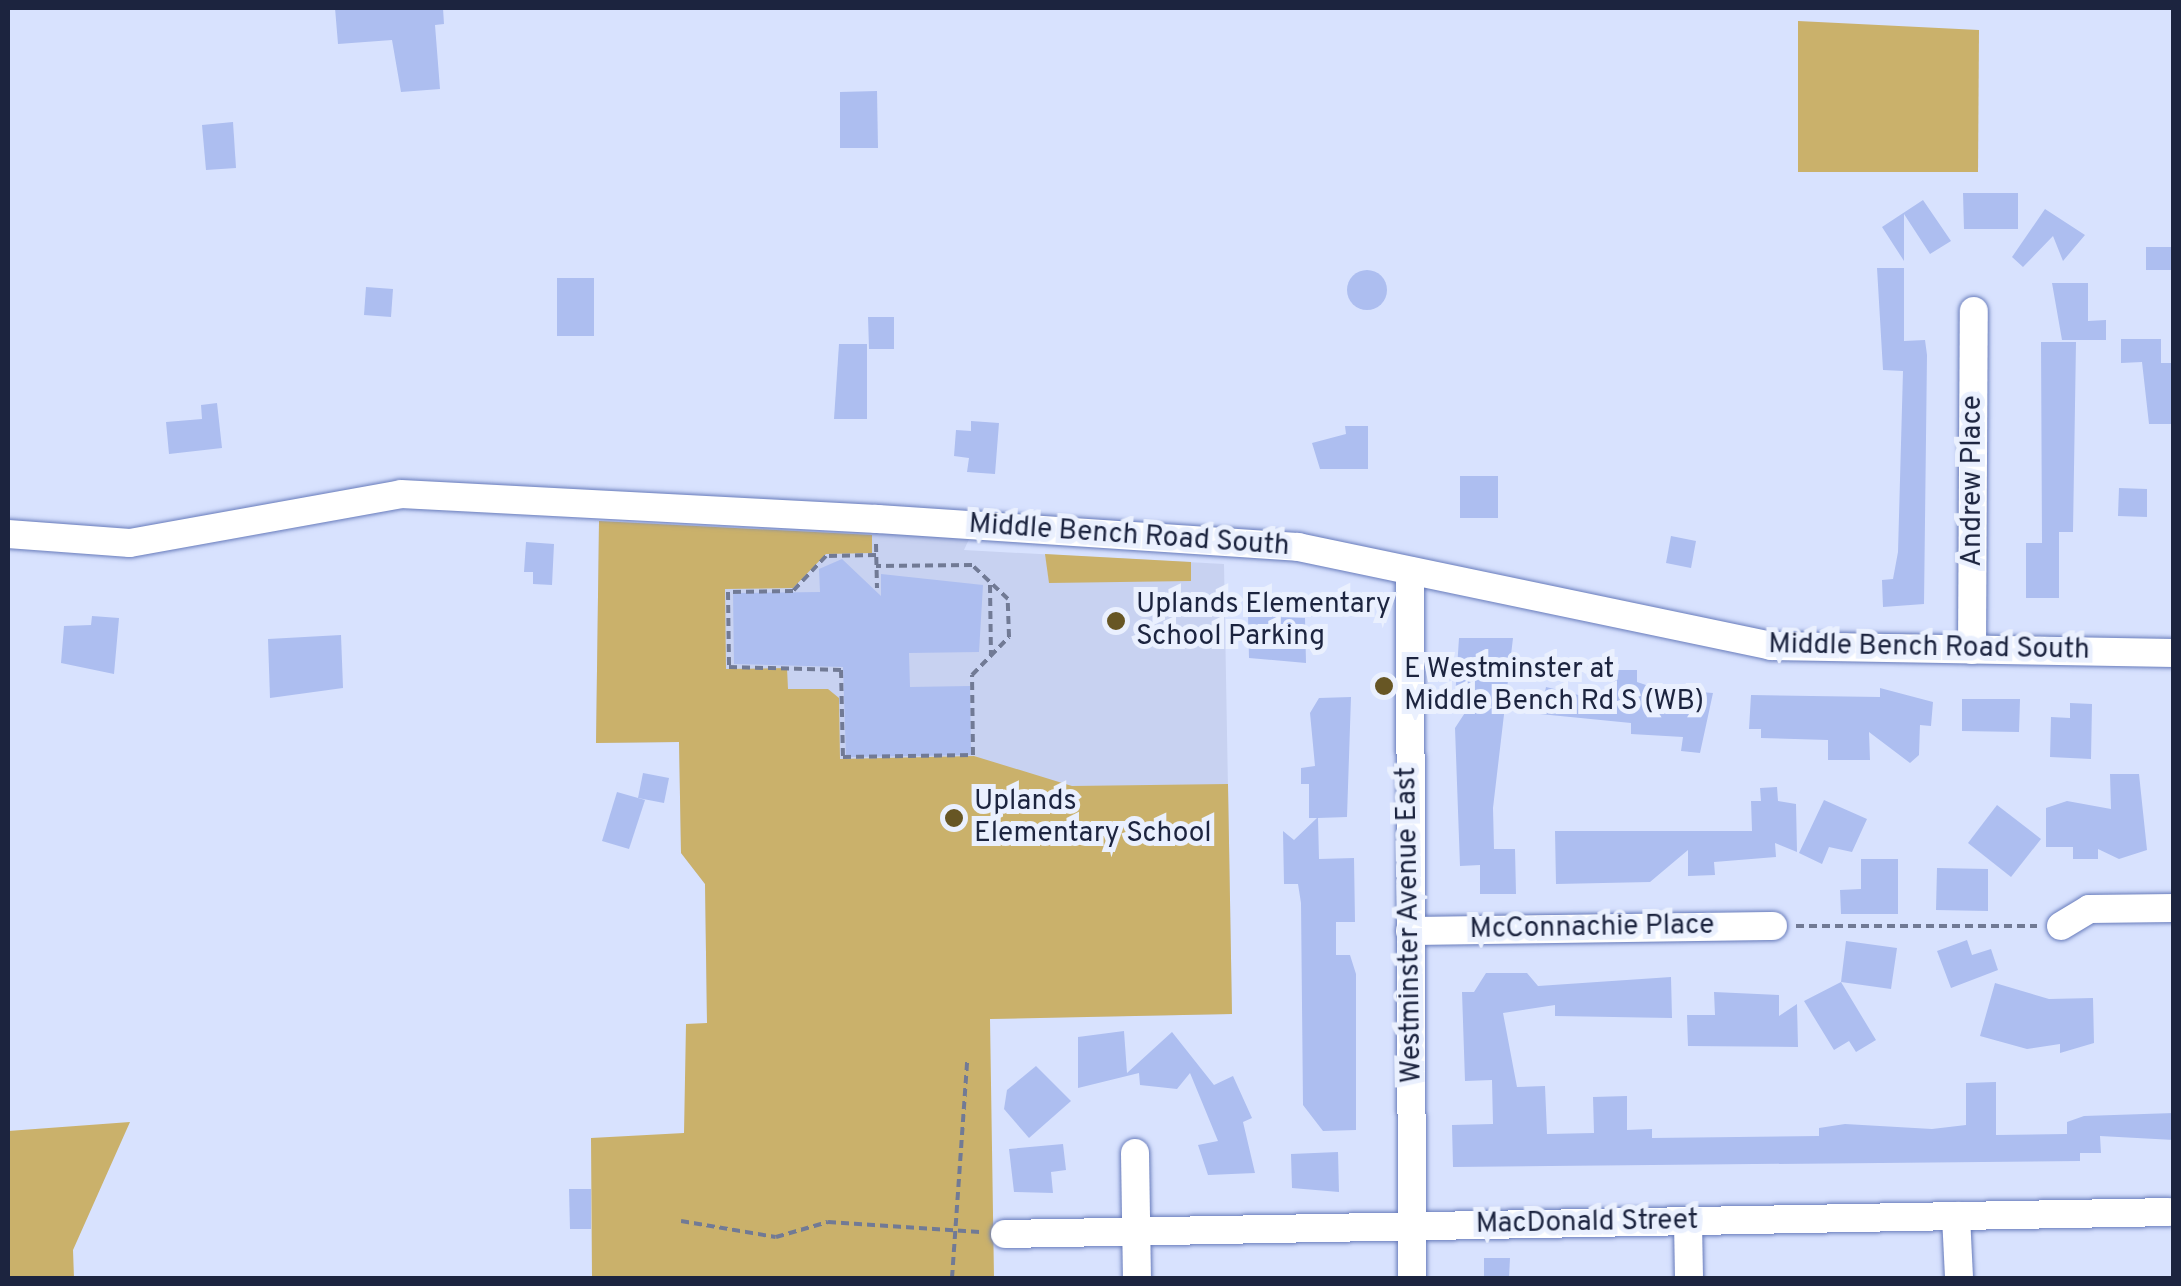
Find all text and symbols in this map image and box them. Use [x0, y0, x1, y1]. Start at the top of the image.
street label: Andrew Place [1956, 395, 1990, 567]
street label: Middle Bench Road South [968, 508, 1290, 564]
place label: Uplands Elementary School Parking [1136, 588, 1391, 654]
marker: Uplands Elementary School Parking [1105, 610, 1127, 632]
street label: Middle Bench Road South [1768, 628, 2090, 668]
place label: E Westminster at Middle Bench Rd S (WB) [1404, 653, 1704, 719]
marker: E Westminster at Middle Bench Rd S (WB) [1373, 675, 1395, 697]
street label: Westminster Avenue East [1390, 766, 1430, 1084]
place label: Uplands Elementary School [974, 785, 1212, 851]
marker: Uplands Elementary School [943, 807, 965, 829]
street label: McConnachie Place [1469, 909, 1715, 947]
street label: MacDonald Street [1475, 1204, 1699, 1242]

